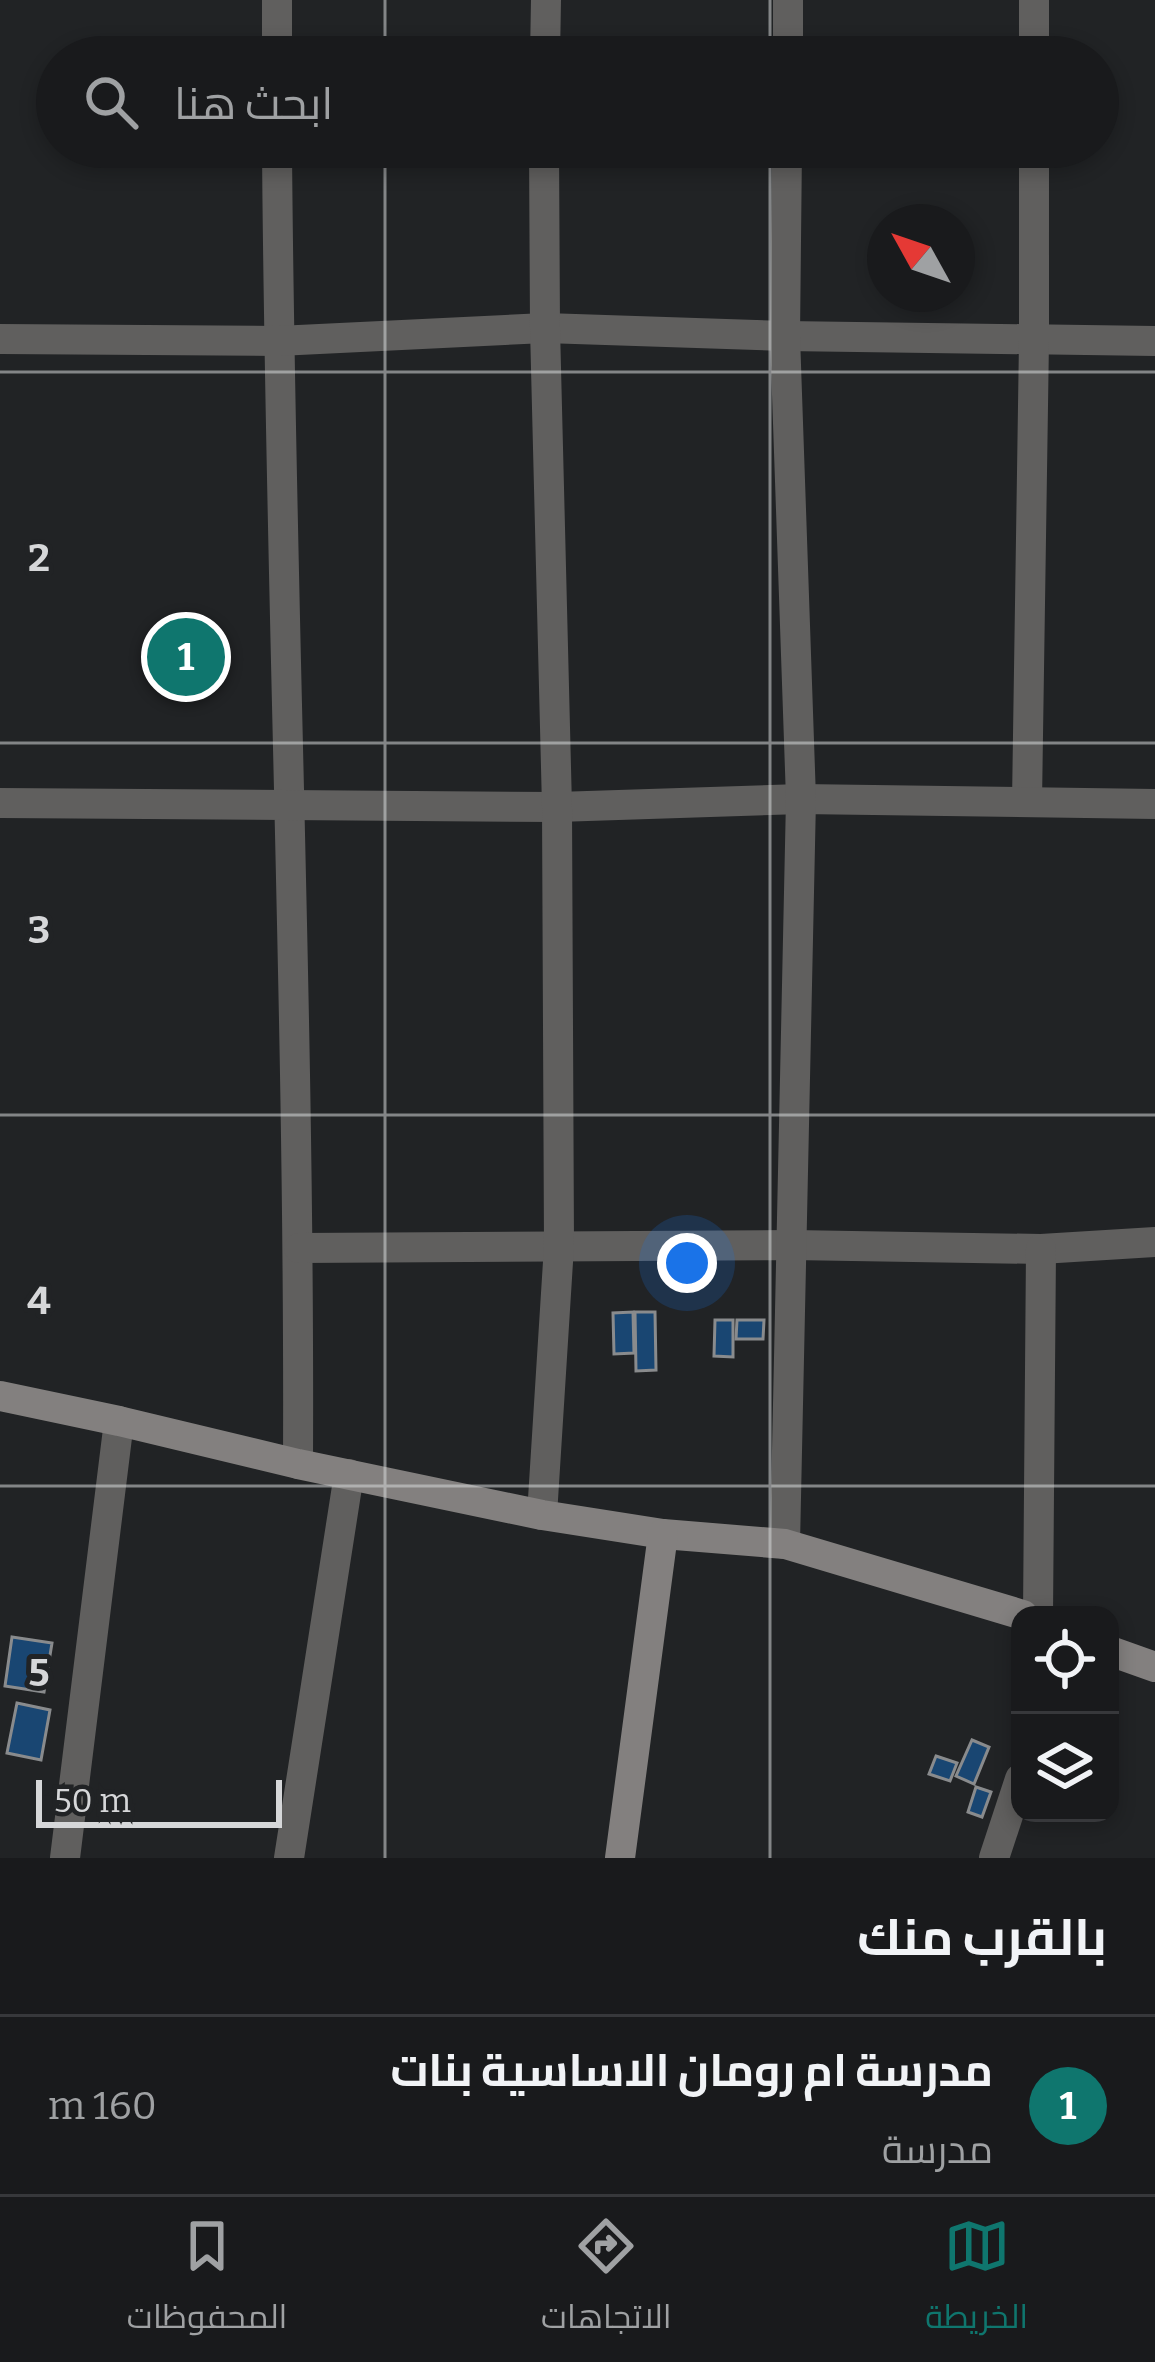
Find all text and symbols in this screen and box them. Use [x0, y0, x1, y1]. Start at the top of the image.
search box [36, 36, 1119, 168]
icon: search [78, 69, 144, 135]
text: ابحث هنا [174, 77, 333, 131]
north arrow [867, 204, 975, 312]
text: 2 [28, 535, 50, 581]
pin: 1 [147, 612, 225, 702]
text: 3 [28, 907, 50, 953]
your location [657, 1233, 717, 1293]
text: 4 [27, 1278, 51, 1324]
map controls [1011, 1606, 1119, 1822]
button: locate [1011, 1606, 1119, 1714]
text: 5 [28, 1650, 50, 1696]
button: layers [1011, 1714, 1119, 1822]
scale bar [36, 1774, 282, 1827]
text: 50 m [54, 1781, 131, 1821]
text: بالقرب منك [857, 1907, 1107, 1969]
text: مدرسة ام رومان الاساسية بنات [390, 2044, 993, 2098]
text: 160 m [48, 2083, 157, 2129]
text: 1 [1060, 2083, 1076, 2129]
text: مدرسة [882, 2127, 993, 2173]
tab: المحفوظات [127, 2213, 287, 2347]
tab: الاتجاهات [541, 2213, 672, 2347]
tab: الخريطة [925, 2213, 1028, 2347]

